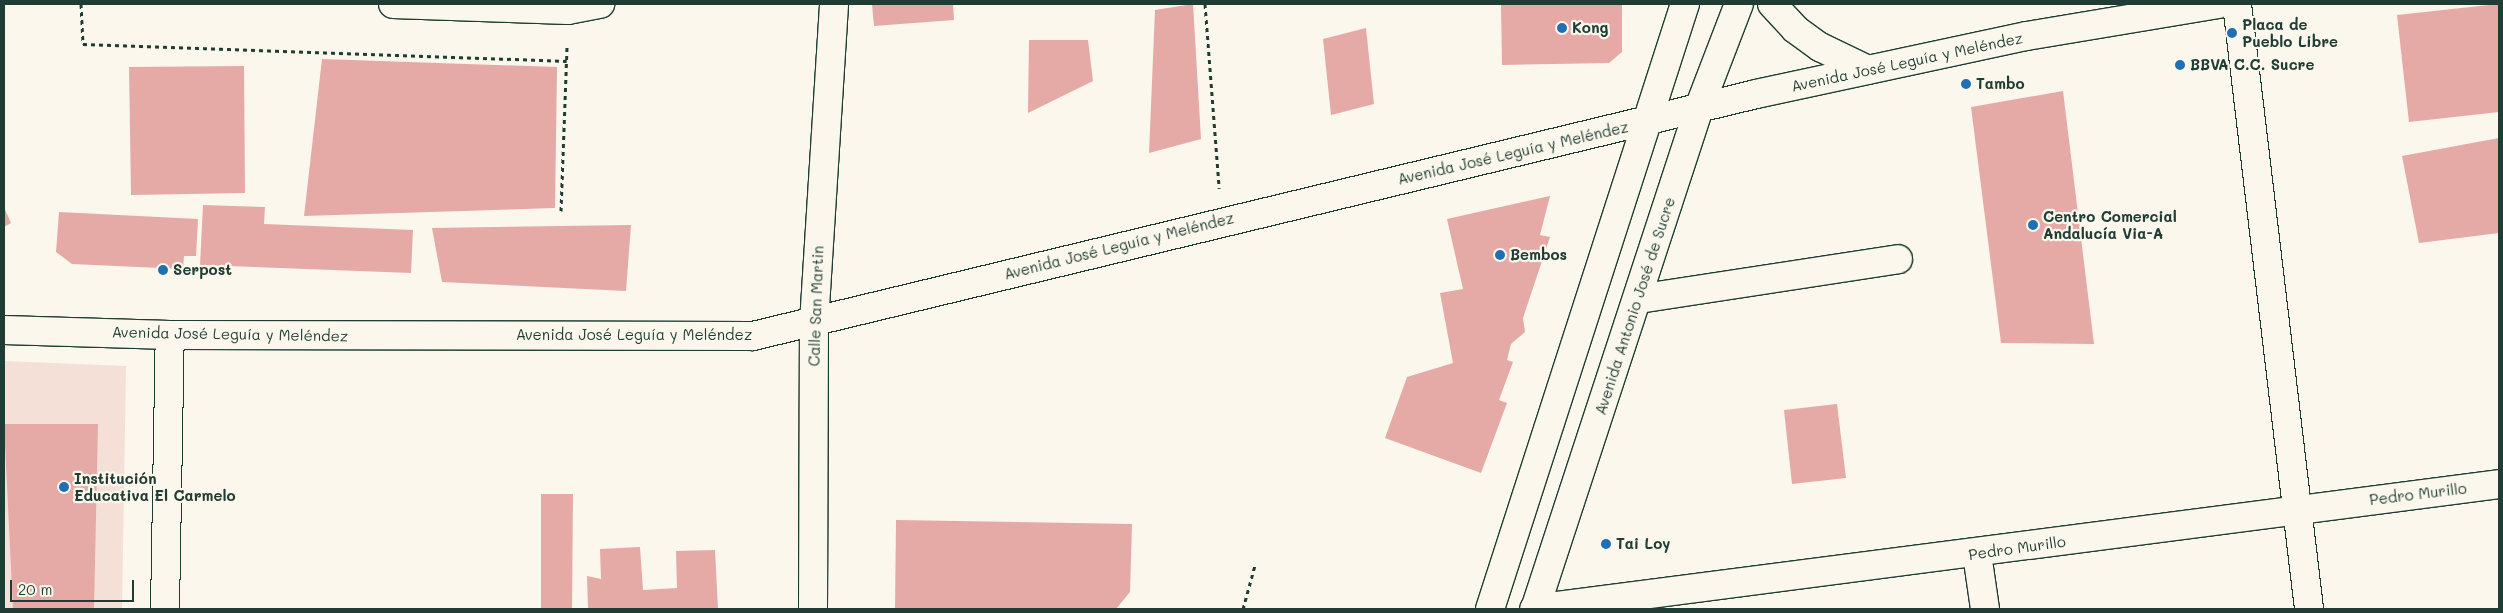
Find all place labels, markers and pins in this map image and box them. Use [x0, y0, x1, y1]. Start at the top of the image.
place label: Placa de Pueblo Libre [2242, 15, 2338, 50]
place label: Kong [1572, 19, 1609, 37]
marker: Kong [1556, 22, 1568, 34]
marker: Placa de Pueblo Libre [2226, 27, 2238, 39]
place label: BBVA C.C. Sucre [2190, 56, 2314, 74]
marker: BBVA C.C. Sucre [2174, 59, 2186, 71]
place label: Tambo [1976, 75, 2025, 93]
marker: Tambo [1960, 78, 1972, 90]
place label: Centro Comercial Andalucía Via-A [2043, 207, 2177, 242]
marker: Centro Comercial Andalucía Via-A [2027, 219, 2039, 231]
place label: Bembos [1510, 246, 1567, 264]
marker: Bembos [1494, 249, 1506, 261]
place label: Serpost [173, 261, 232, 279]
marker: Serpost [157, 264, 169, 276]
place label: Institución Educativa El Carmelo [74, 469, 236, 504]
marker: Institución Educativa El Carmelo [58, 481, 70, 493]
place label: Tai Loy [1616, 535, 1670, 553]
marker: Tai Loy [1600, 538, 1612, 550]

